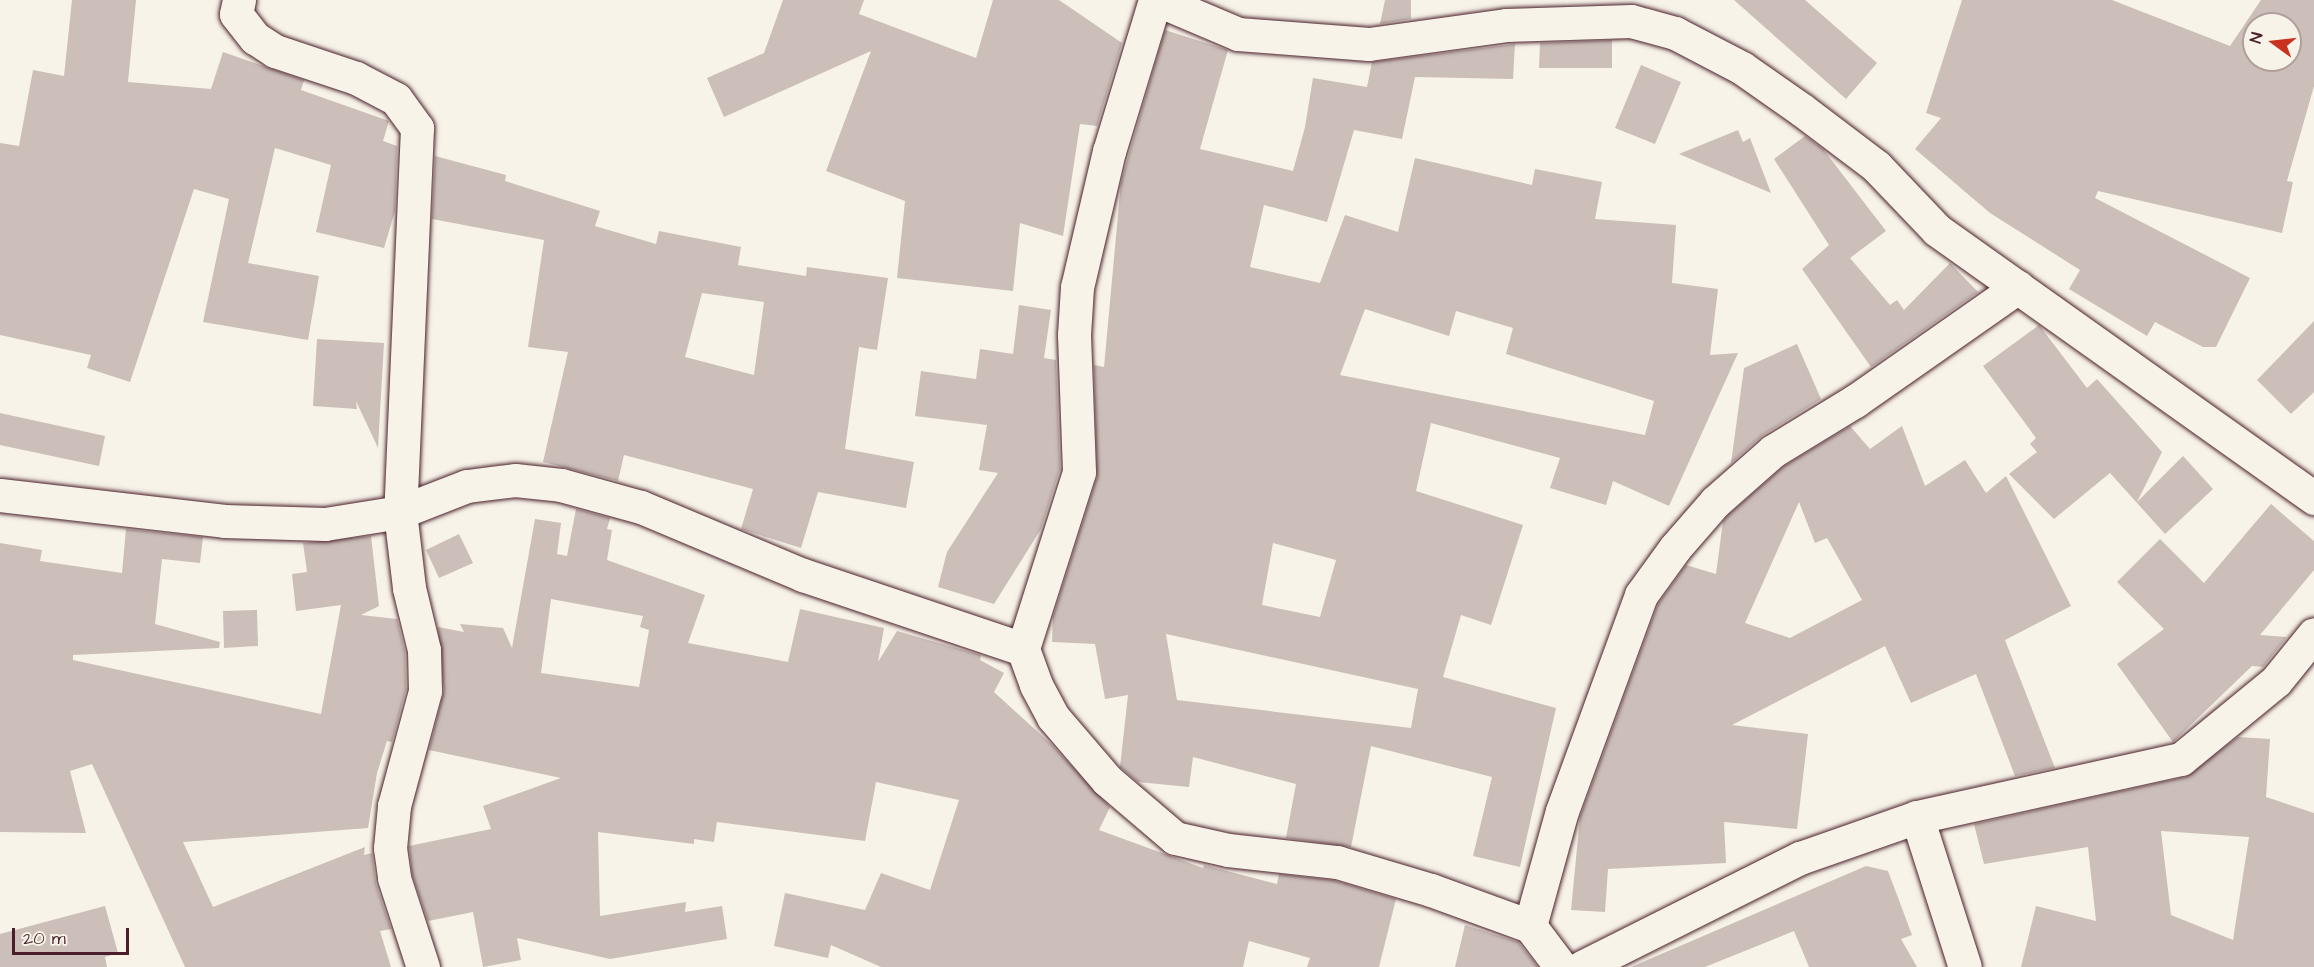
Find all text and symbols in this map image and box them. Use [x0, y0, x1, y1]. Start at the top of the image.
north arrow [2242, 12, 2302, 72]
text: N [2245, 30, 2268, 46]
scale bar [15, 916, 132, 954]
text: 20 m [23, 926, 66, 951]

